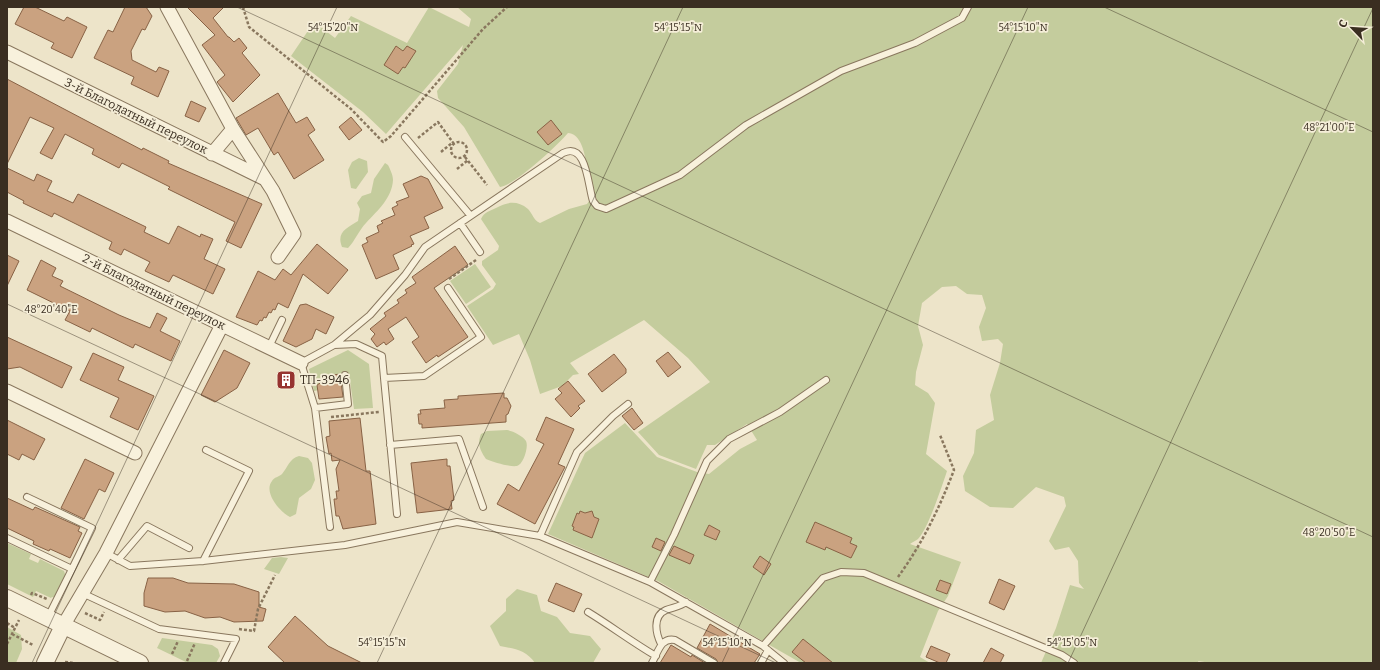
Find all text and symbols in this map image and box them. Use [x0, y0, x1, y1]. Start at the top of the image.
north arrow [1332, 8, 1372, 48]
text: С [1336, 18, 1351, 30]
text: 54°15'20"N [308, 22, 358, 34]
text: 54°15'15"N [654, 22, 702, 34]
text: 54°15'10"N [998, 22, 1048, 34]
street label: 3-й Благодатный переулок [62, 75, 210, 157]
text: 48°21'00"E [1303, 122, 1355, 134]
street label: 2-й Благодатный переулок [80, 251, 228, 333]
text: 48°20'40"E [25, 304, 77, 316]
building icon: ТП-3946 [275, 369, 297, 391]
place label: ТП-3946 [300, 373, 349, 387]
text: 48°20'50"E [1303, 527, 1355, 539]
text: 54°15'15"N [358, 637, 406, 649]
text: 54°15'10"N [702, 637, 752, 649]
text: 54°15'05"N [1047, 637, 1097, 649]

